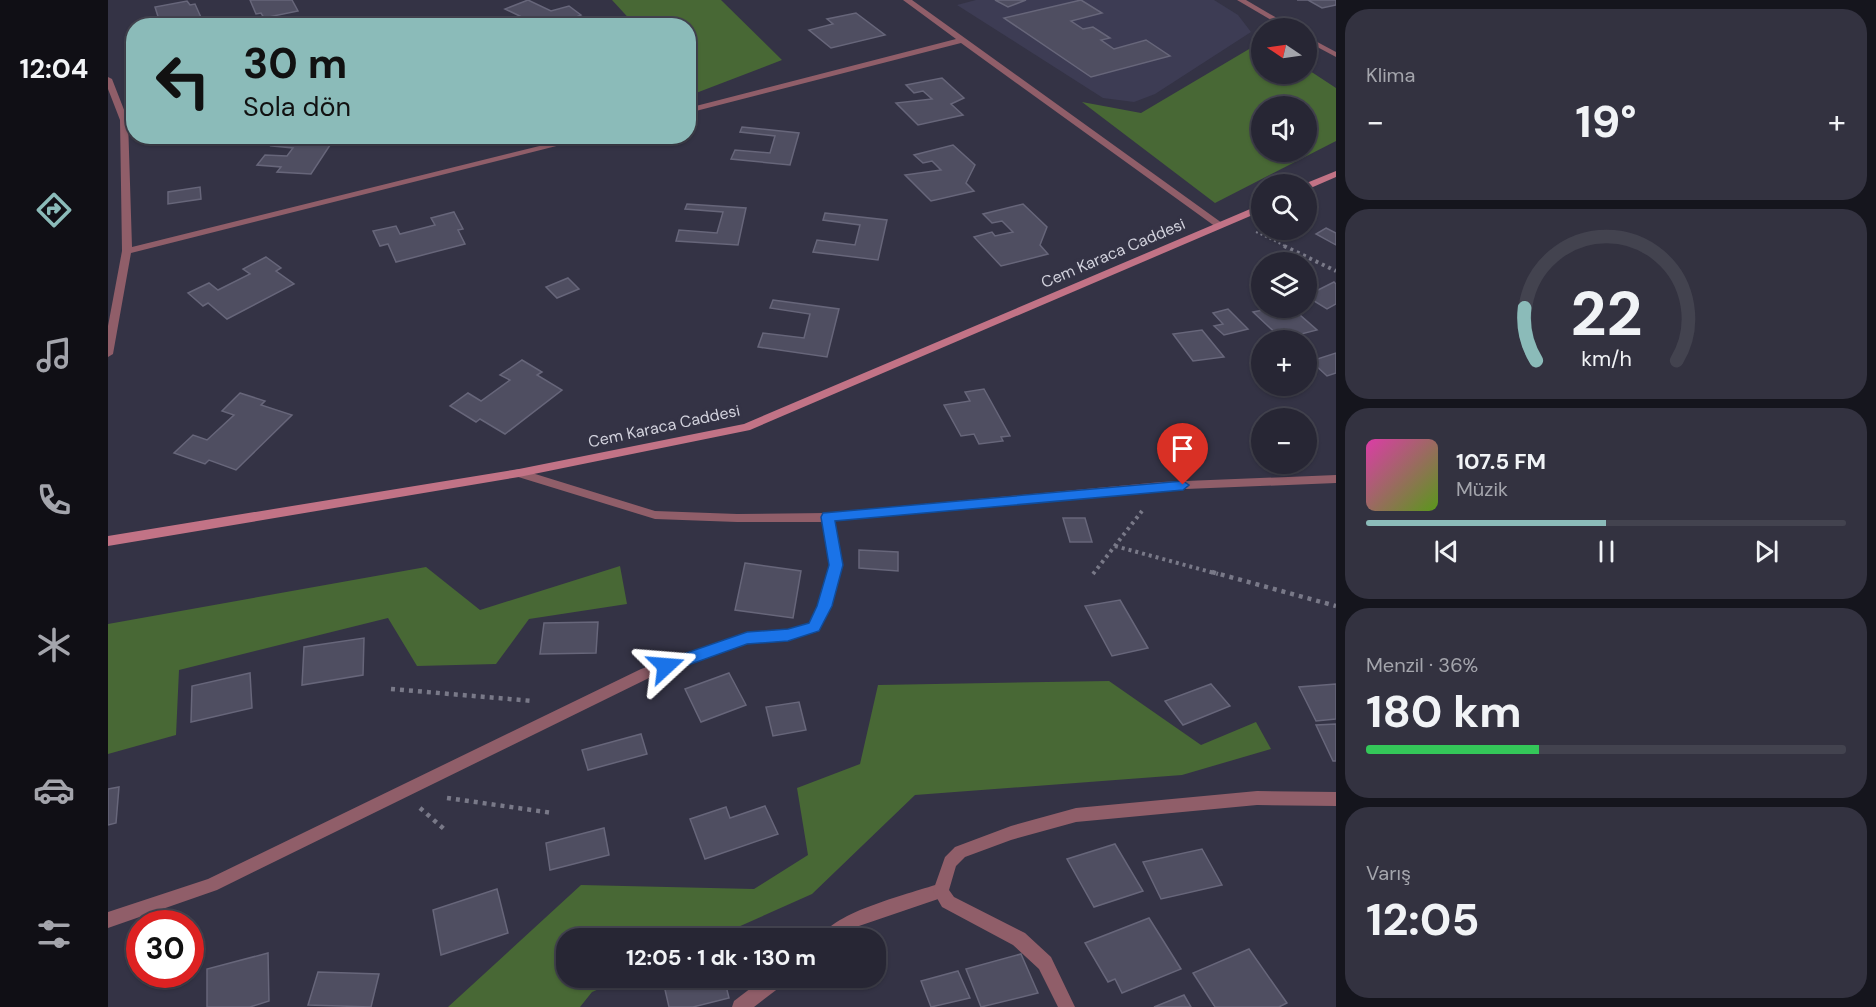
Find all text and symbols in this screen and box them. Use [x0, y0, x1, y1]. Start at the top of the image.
north arrow [1251, 18, 1317, 84]
map controls [1251, 18, 1317, 474]
text: 30 m [243, 36, 347, 91]
icon: left [144, 42, 222, 120]
text: 12:04 [20, 51, 88, 86]
text: Klima [1366, 62, 1415, 88]
text: Sola dön [243, 89, 351, 124]
text: 19° [1575, 92, 1637, 151]
button: sound [1251, 96, 1317, 162]
text: − [1366, 100, 1384, 143]
text: + [1828, 100, 1846, 143]
button: search [1251, 174, 1317, 240]
icon: directions [33, 189, 75, 231]
street label: Cem Karaca Caddesi [1038, 213, 1188, 293]
button: layers [1251, 252, 1317, 318]
text: 22 [1570, 273, 1642, 354]
button: + [1251, 330, 1317, 396]
icon: music [33, 334, 75, 376]
text: km/h [1581, 345, 1631, 373]
street label: Cem Karaca Caddesi [586, 400, 742, 452]
button: − [1251, 408, 1317, 474]
pin [1157, 423, 1208, 485]
icon: arrive [1166, 432, 1199, 465]
text: 107.5 FM [1456, 447, 1546, 476]
text: Müzik [1456, 476, 1508, 502]
icon: phone [33, 479, 75, 521]
icon: previous [1430, 535, 1463, 568]
icon: pause [1590, 535, 1623, 568]
icon: next [1750, 535, 1783, 568]
icon: climate [33, 624, 75, 666]
position arrow [634, 634, 698, 698]
text: Menzil · 36% [1366, 652, 1478, 678]
text: 180 km [1366, 682, 1521, 741]
icon: car [33, 769, 75, 811]
text: Varış [1366, 860, 1411, 886]
text: 12:05 [1366, 890, 1479, 949]
speed limit sign: 30 [126, 910, 204, 988]
icon: filters [33, 913, 75, 955]
text: 12:05 · 1 dk · 130 m [626, 943, 816, 972]

